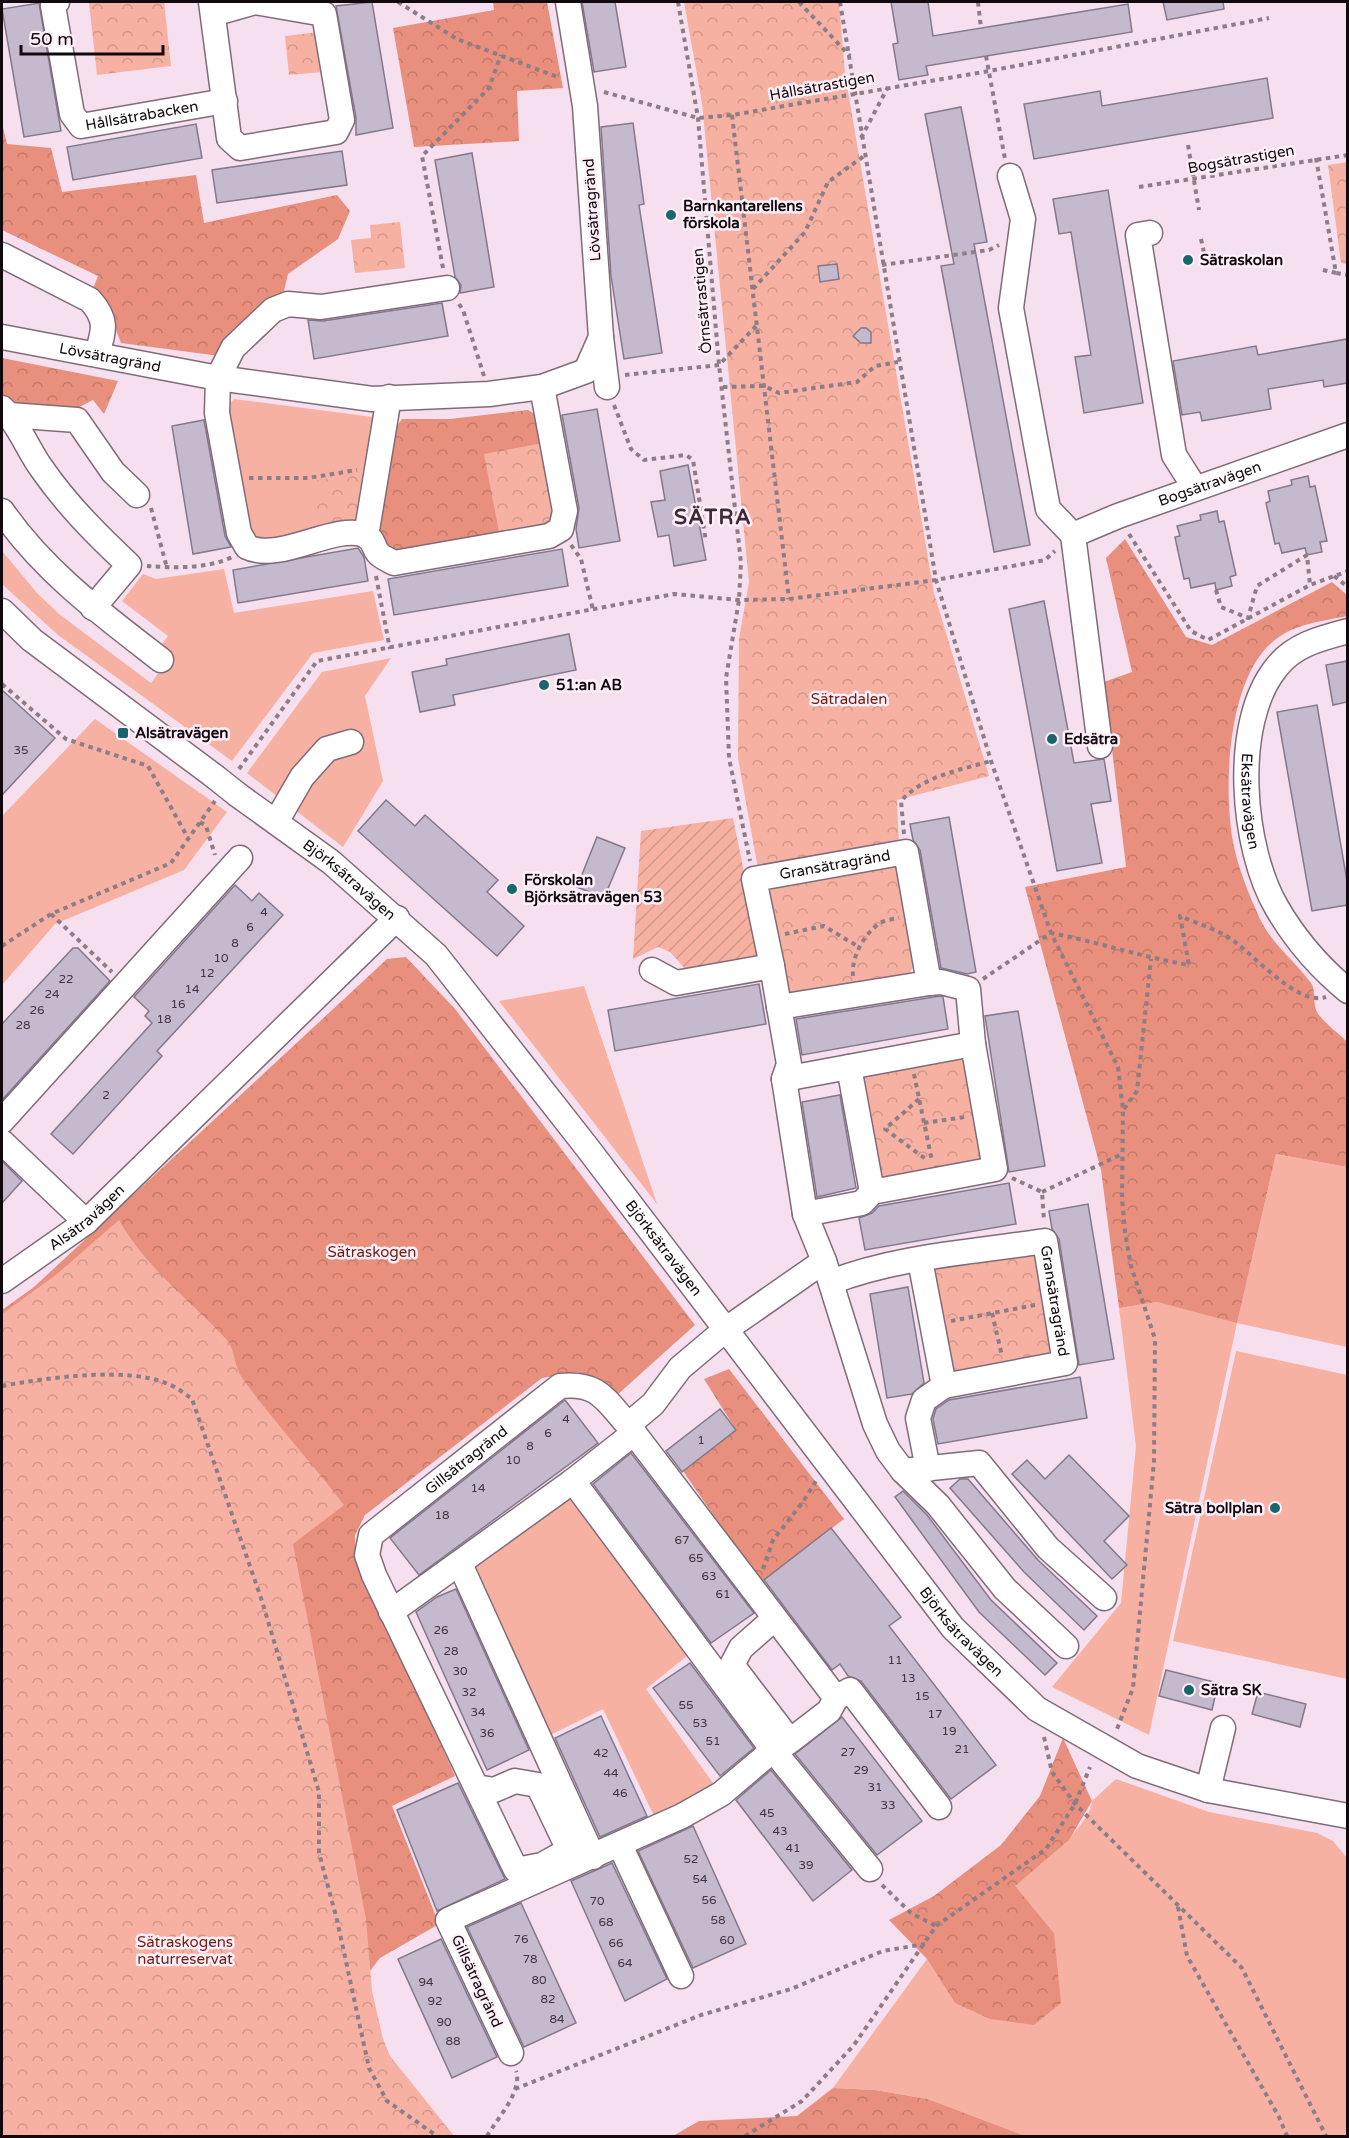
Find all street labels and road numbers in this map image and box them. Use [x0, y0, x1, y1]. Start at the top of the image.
street label: Hållsätrastigen [768, 68, 876, 104]
street label: Hållsätrabacken [84, 97, 200, 134]
street label: Bogsätrastigen [1186, 141, 1296, 177]
street label: Lövsätragränd [579, 158, 605, 262]
street label: Örnsätrastigen [688, 247, 716, 355]
street label: Lövsätragränd [58, 339, 162, 376]
street label: Bogsätravägen [1156, 457, 1263, 510]
street label: Eksätravägen [1237, 753, 1263, 851]
street label: Björksätravägen [299, 836, 399, 924]
street label: Gransätragränd [778, 846, 892, 883]
street label: Alsätravägen [45, 1181, 128, 1254]
street label: Björksätravägen [621, 1197, 706, 1300]
street label: Gransätragränd [1037, 1244, 1073, 1358]
street label: Gillsätragränd [421, 1422, 511, 1498]
street label: Björksätravägen [916, 1583, 1007, 1681]
street label: Gillsätragränd [448, 1932, 506, 2030]

